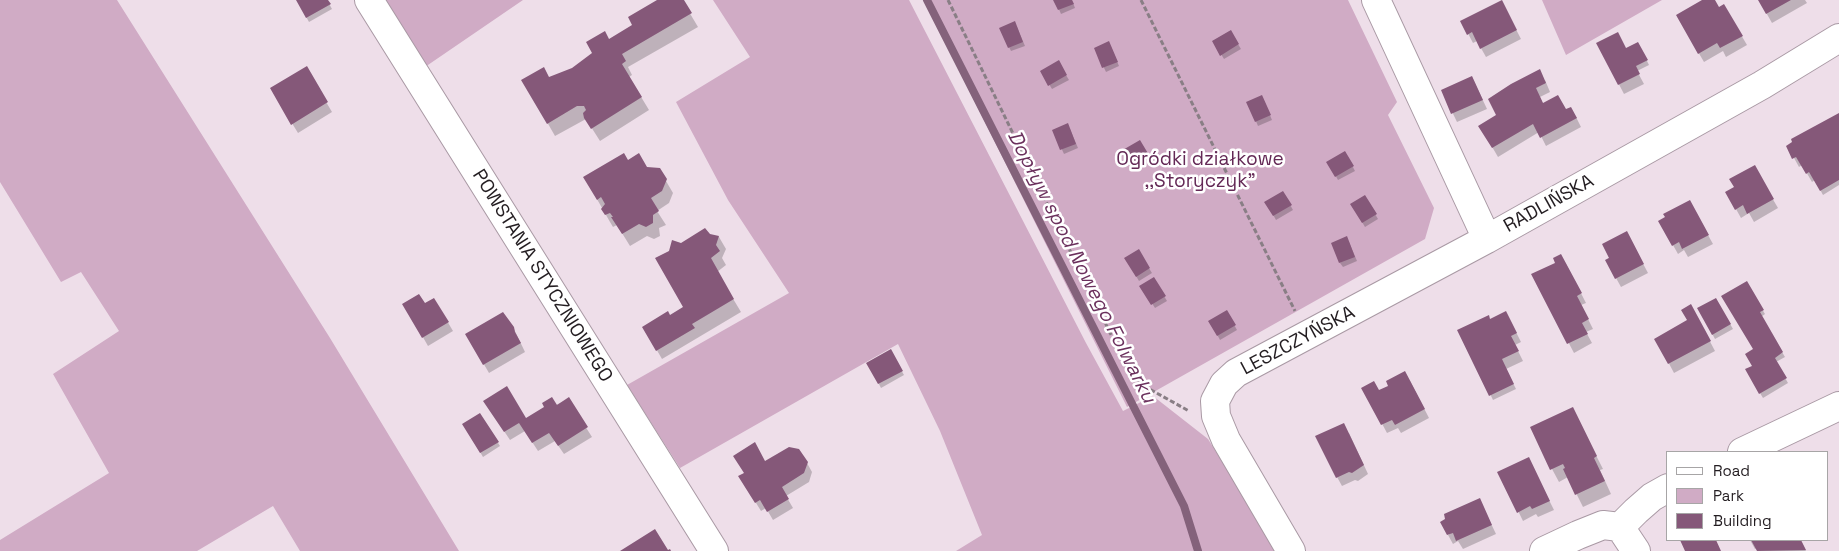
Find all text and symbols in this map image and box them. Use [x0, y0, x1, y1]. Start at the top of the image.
water label: Dopływ spod Nowego Folwarku [1002, 127, 1160, 407]
park label: Ogródki działkowe ,,Storyczyk" [1116, 149, 1284, 193]
street label: POWSTANIA STYCZNIOWEGO [467, 166, 617, 386]
street label: RADLIŃSKA [1500, 170, 1598, 238]
street label: LESZCZYŃSKA [1237, 301, 1359, 381]
legend [1666, 451, 1829, 541]
text: Road [1713, 461, 1750, 480]
text: Park [1713, 486, 1744, 505]
text: Building [1713, 511, 1772, 530]

